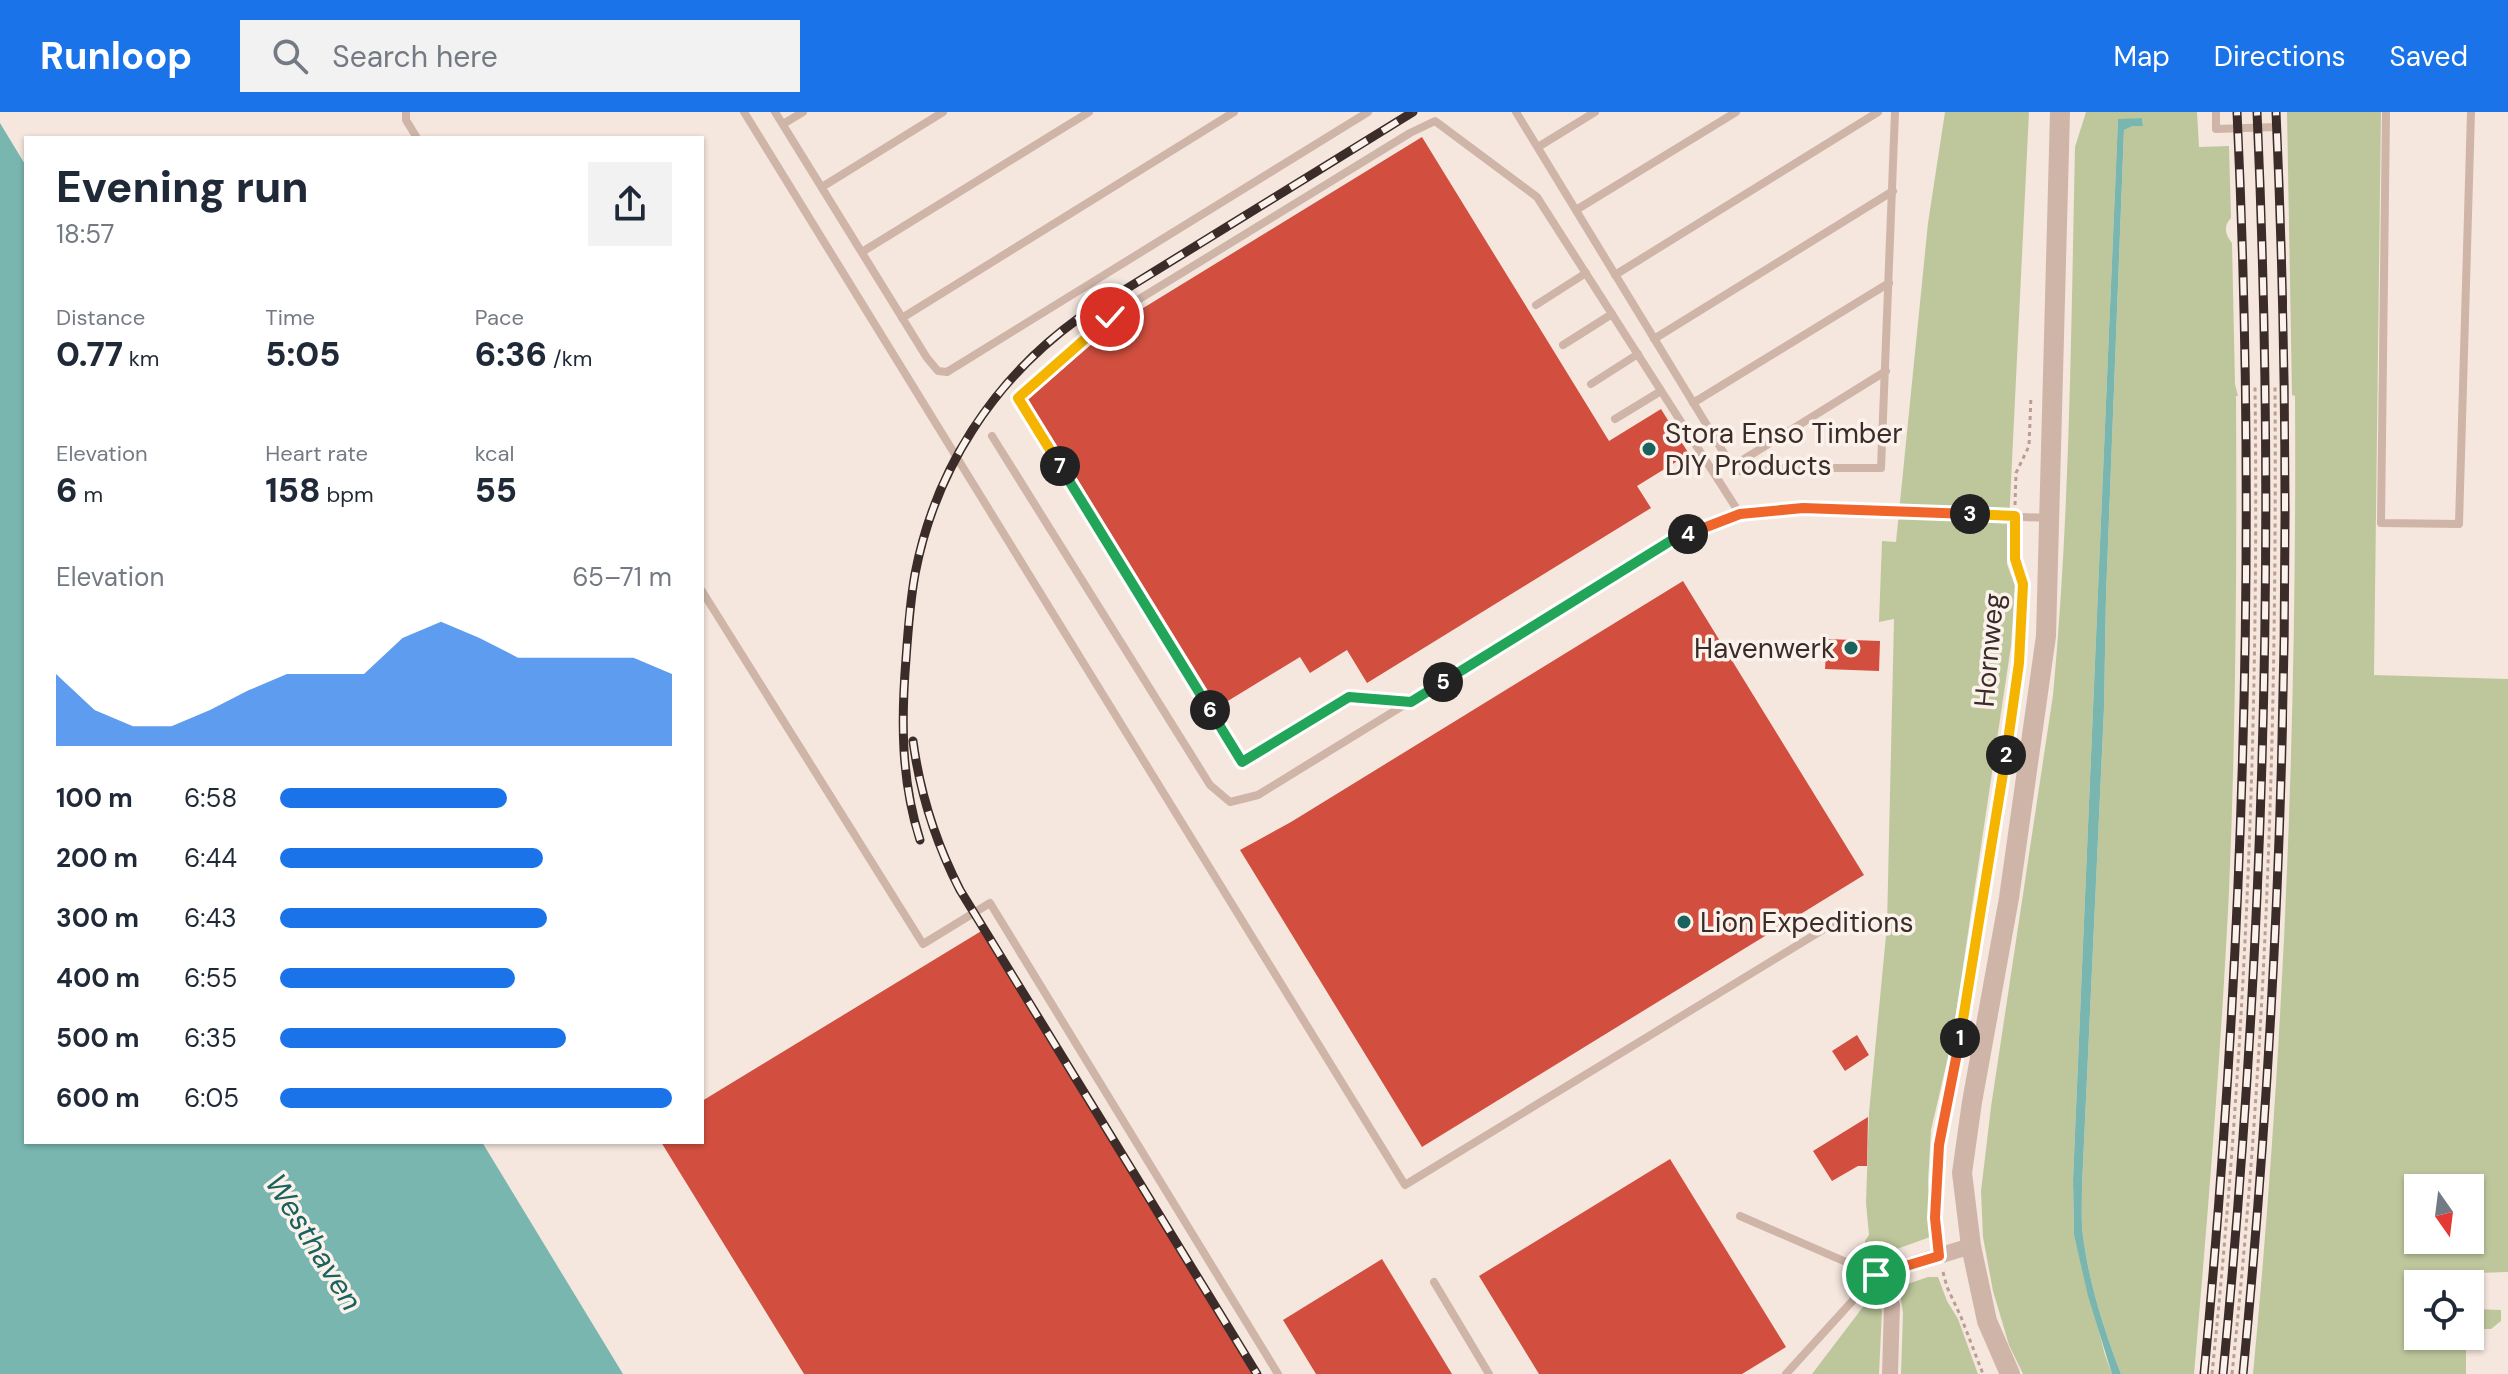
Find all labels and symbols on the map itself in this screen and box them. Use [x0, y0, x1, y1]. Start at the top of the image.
pin [1076, 283, 1144, 351]
place label: Stora Enso Timber DIY Products [1665, 415, 1903, 484]
marker: Stora Enso Timber DIY Products [1640, 440, 1658, 458]
pin: 7 [1040, 446, 1080, 486]
pin: 3 [1950, 494, 1990, 534]
pin: 4 [1668, 514, 1708, 554]
street label: Hornweg [1966, 591, 2012, 709]
place label: Havenwerk [1694, 630, 1835, 667]
marker: Havenwerk [1842, 639, 1860, 657]
pin: 5 [1423, 662, 1463, 702]
pin: 6 [1190, 690, 1230, 730]
pin: 2 [1986, 735, 2026, 775]
place label: Lion Expeditions [1700, 904, 1913, 941]
marker: Lion Expeditions [1675, 913, 1693, 931]
pin: 1 [1940, 1018, 1980, 1058]
water label: Westhaven [257, 1166, 371, 1318]
north arrow [2404, 1174, 2484, 1254]
pin [1842, 1241, 1910, 1309]

